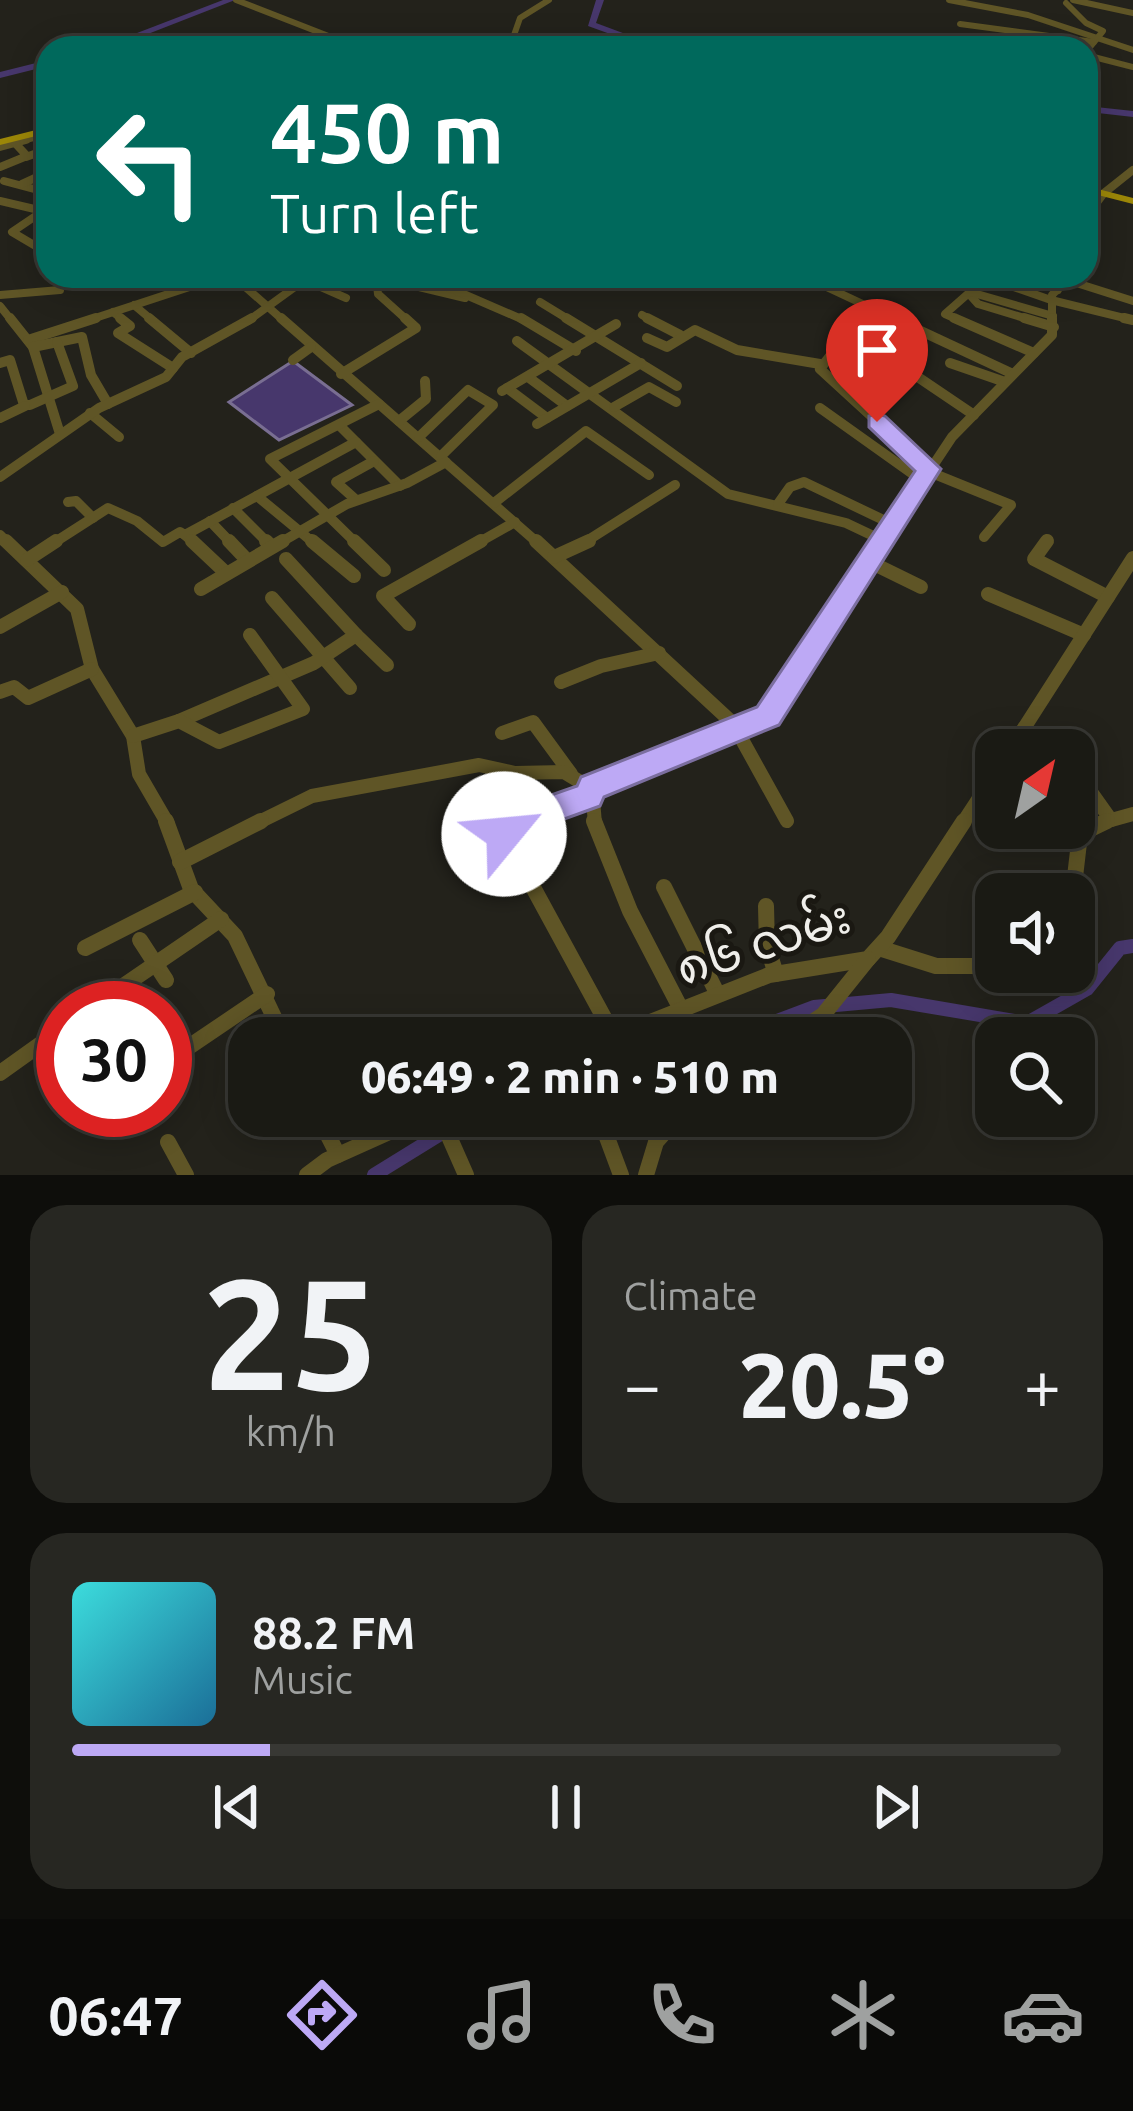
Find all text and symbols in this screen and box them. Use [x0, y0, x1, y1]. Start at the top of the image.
icon: left [72, 84, 228, 240]
text: 450 m [270, 85, 504, 179]
text: Turn left [270, 183, 479, 243]
pin [826, 299, 928, 422]
icon: arrive [844, 317, 910, 383]
north arrow [975, 729, 1095, 849]
map controls [975, 729, 1095, 1137]
position arrow [441, 771, 567, 897]
button: sound [975, 873, 1095, 993]
street label: ၈၆ လမ်း [668, 884, 857, 995]
speed limit sign: 30 [36, 981, 192, 1137]
button: search [975, 1017, 1095, 1137]
text: 06:49 · 2 min · 510 m [361, 1051, 779, 1102]
text: 25 [203, 1245, 379, 1419]
text: Climate [624, 1274, 758, 1317]
text: 20.5° [739, 1334, 946, 1435]
text: − [624, 1347, 661, 1421]
text: + [1024, 1347, 1061, 1421]
text: km/h [246, 1410, 336, 1453]
text: 88.2 FM [252, 1607, 415, 1658]
text: Music [252, 1658, 353, 1701]
icon: previous [204, 1774, 270, 1840]
icon: pause [533, 1774, 599, 1840]
icon: next [863, 1774, 929, 1840]
icon: directions [280, 1973, 364, 2057]
icon: music [460, 1973, 544, 2057]
icon: phone [640, 1973, 724, 2057]
icon: climate [821, 1973, 905, 2057]
icon: car [1001, 1973, 1085, 2057]
text: 06:47 [48, 1985, 183, 2045]

